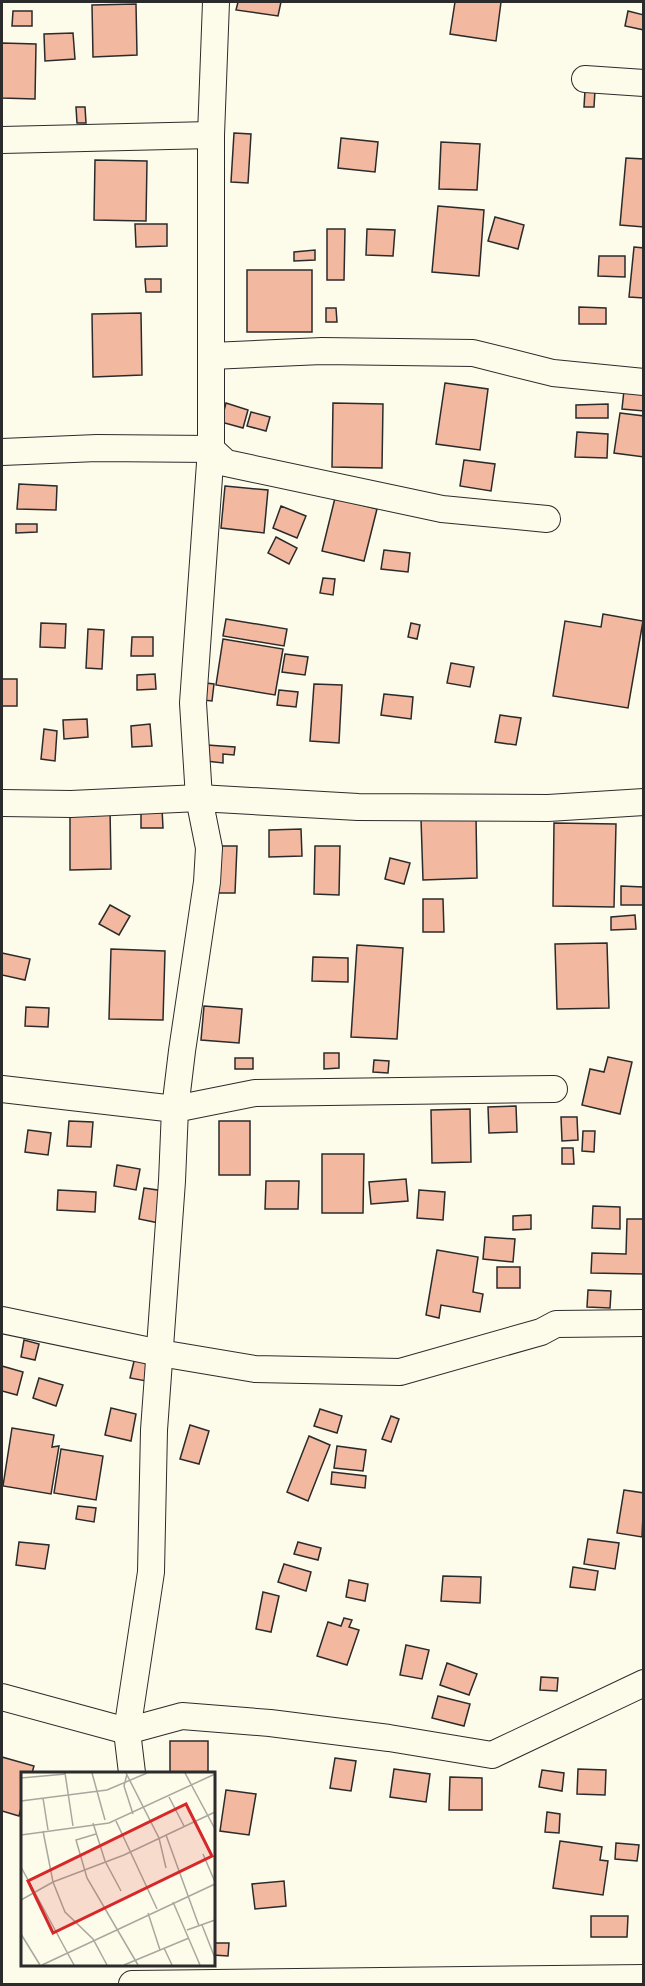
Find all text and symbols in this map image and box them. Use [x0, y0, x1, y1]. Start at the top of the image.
inset map [21, 1772, 214, 1965]

